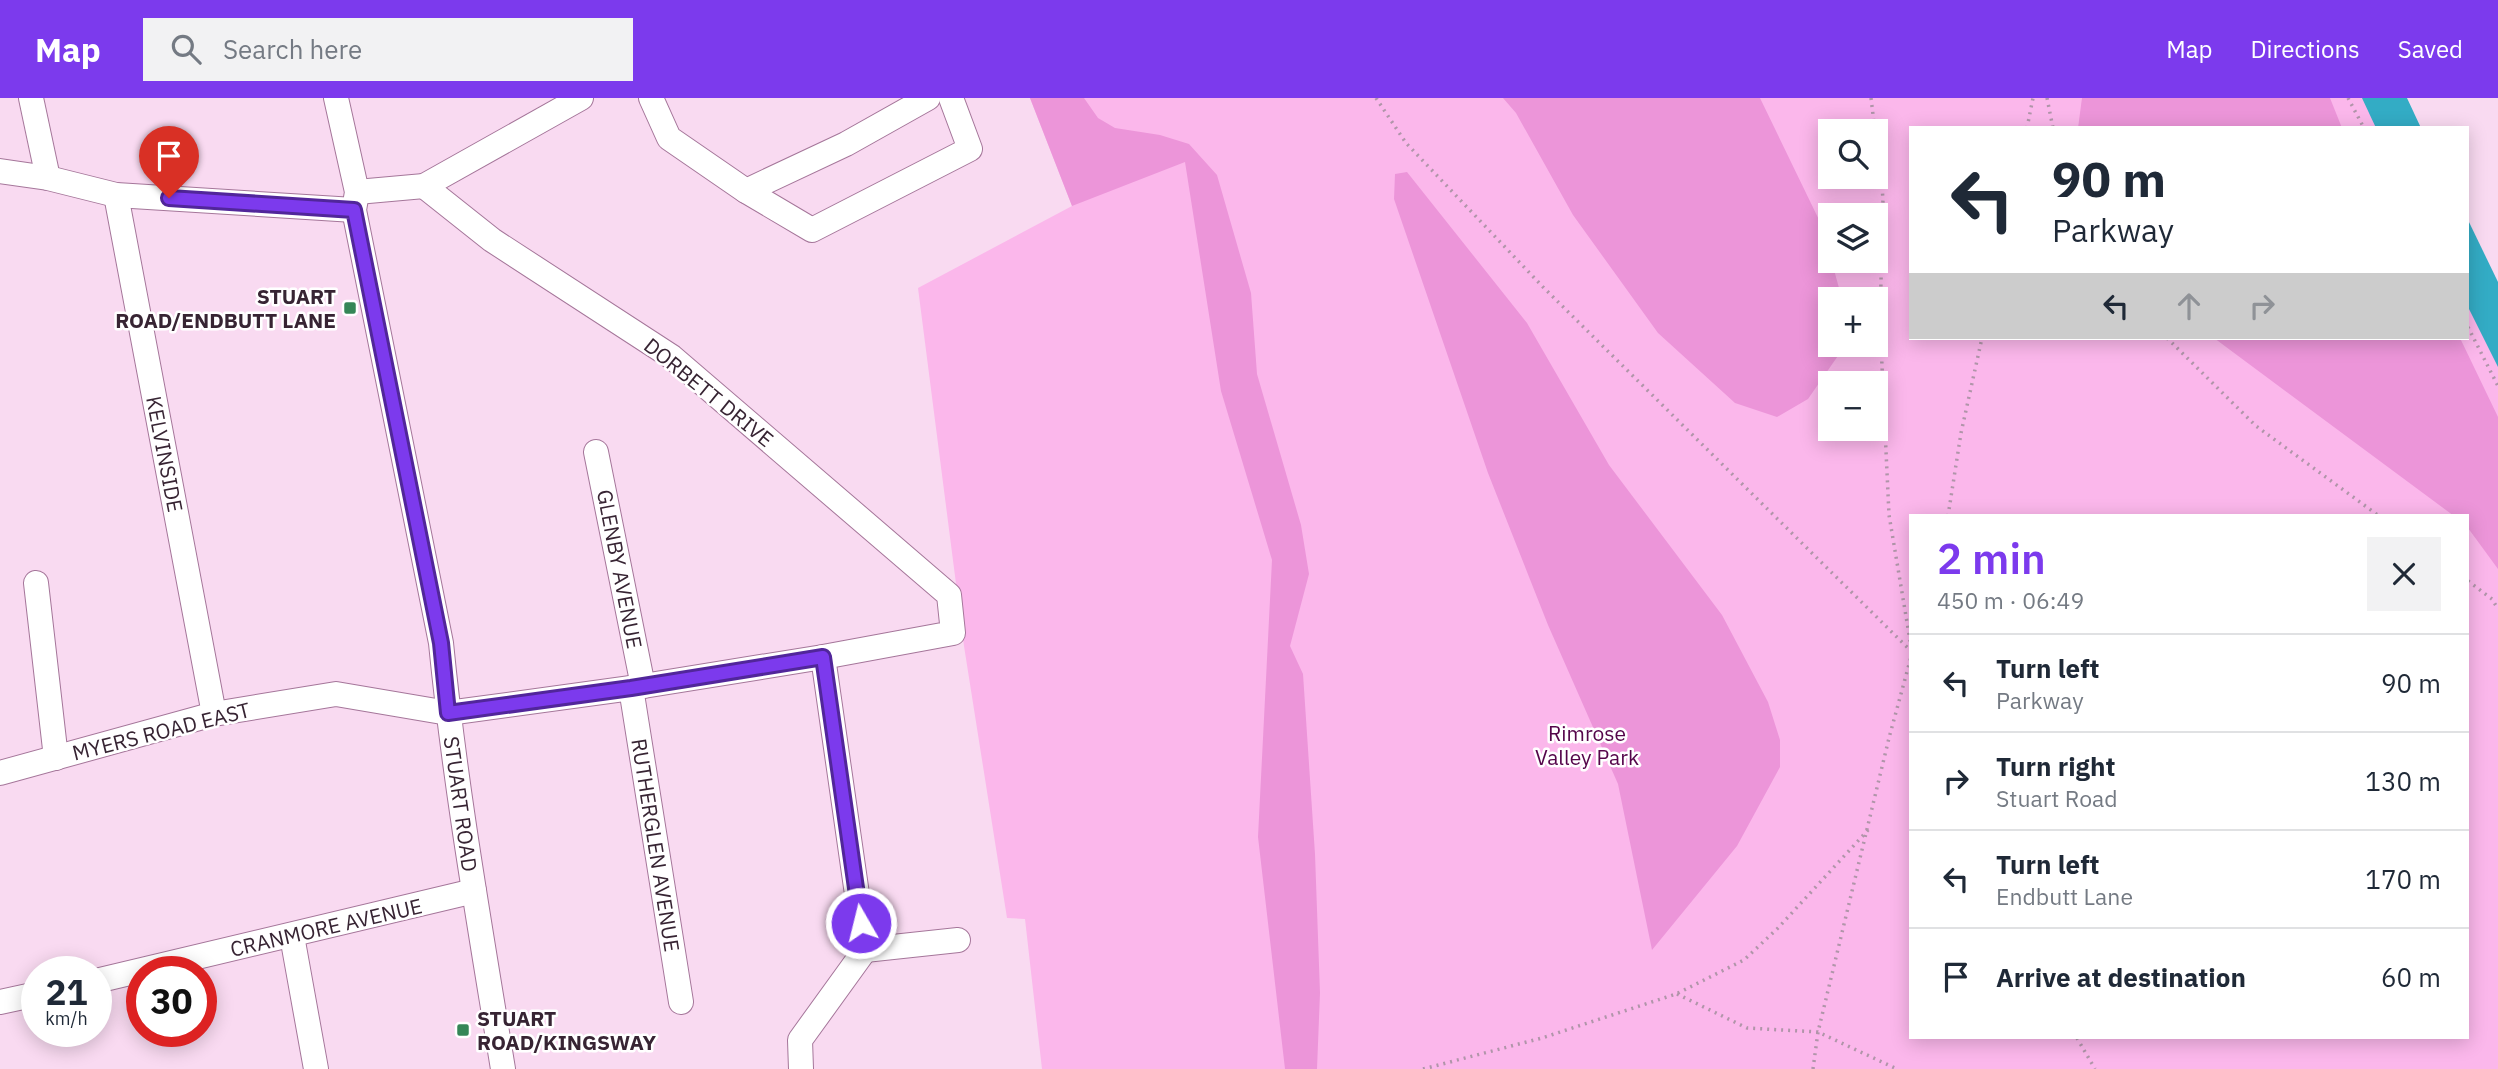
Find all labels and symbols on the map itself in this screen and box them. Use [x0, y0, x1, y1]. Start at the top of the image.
pin [139, 126, 199, 198]
place label: STUART ROAD/ENDBUTT LANE [115, 282, 336, 334]
marker: STUART ROAD/ENDBUTT LANE [342, 300, 358, 316]
street label: DORBETT DRIVE [638, 331, 780, 453]
street label: KELVINSIDE [140, 394, 190, 514]
street label: GLENBY AVENUE [591, 487, 649, 651]
street label: MYERS ROAD EAST [69, 695, 253, 767]
park label: Rimrose Valley Park [1535, 719, 1639, 771]
street label: STUART ROAD [438, 734, 484, 874]
street label: RUTHERGLEN AVENUE [625, 736, 687, 954]
position arrow [824, 886, 898, 960]
street label: CRANMORE AVENUE [227, 891, 425, 963]
speed limit sign: 30 [126, 956, 217, 1047]
place label: STUART ROAD/KINGSWAY [477, 1004, 657, 1056]
marker: STUART ROAD/KINGSWAY [455, 1022, 471, 1038]

